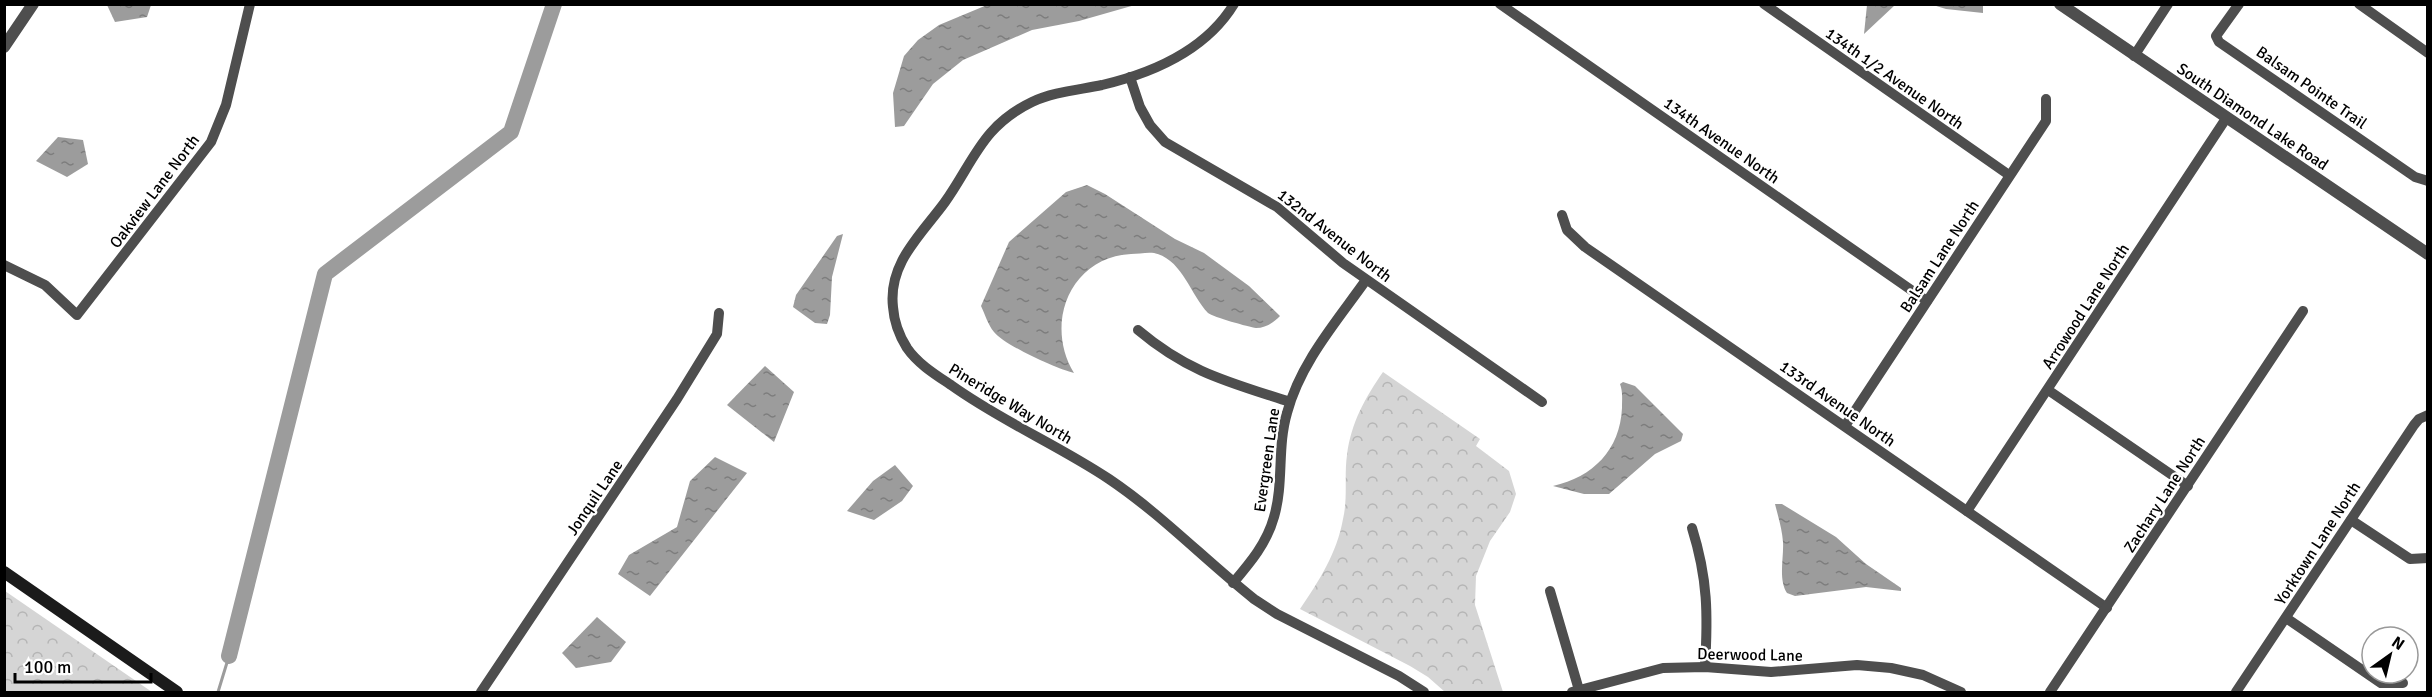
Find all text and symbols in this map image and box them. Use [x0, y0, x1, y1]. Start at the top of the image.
street label: 134th 1/2 Avenue North [1821, 23, 1968, 134]
street label: Balsam Pointe Trail [2252, 42, 2371, 134]
street label: South Diamond Lake Road [2173, 59, 2332, 175]
street label: 134th Avenue North [1660, 93, 1783, 188]
street label: Oakview Lane North [106, 131, 204, 252]
street label: 132nd Avenue North [1273, 185, 1396, 287]
street label: Balsam Lane North [1896, 197, 1984, 317]
street label: Arrowood Lane North [2038, 240, 2134, 373]
street label: 133rd Avenue North [1776, 356, 1899, 451]
street label: Pineridge Way North [945, 359, 1076, 449]
street label: Evergreen Lane [1250, 407, 1284, 514]
street label: Zachary Lane North [2120, 433, 2210, 556]
street label: Jonquil Lane [562, 456, 627, 539]
street label: Yorktown Lane North [2270, 478, 2365, 609]
north arrow [2360, 625, 2420, 685]
text: N [2388, 632, 2408, 655]
street label: Deerwood Lane [1697, 644, 1803, 666]
scale bar [15, 646, 152, 684]
text: 100 m [24, 656, 71, 678]

